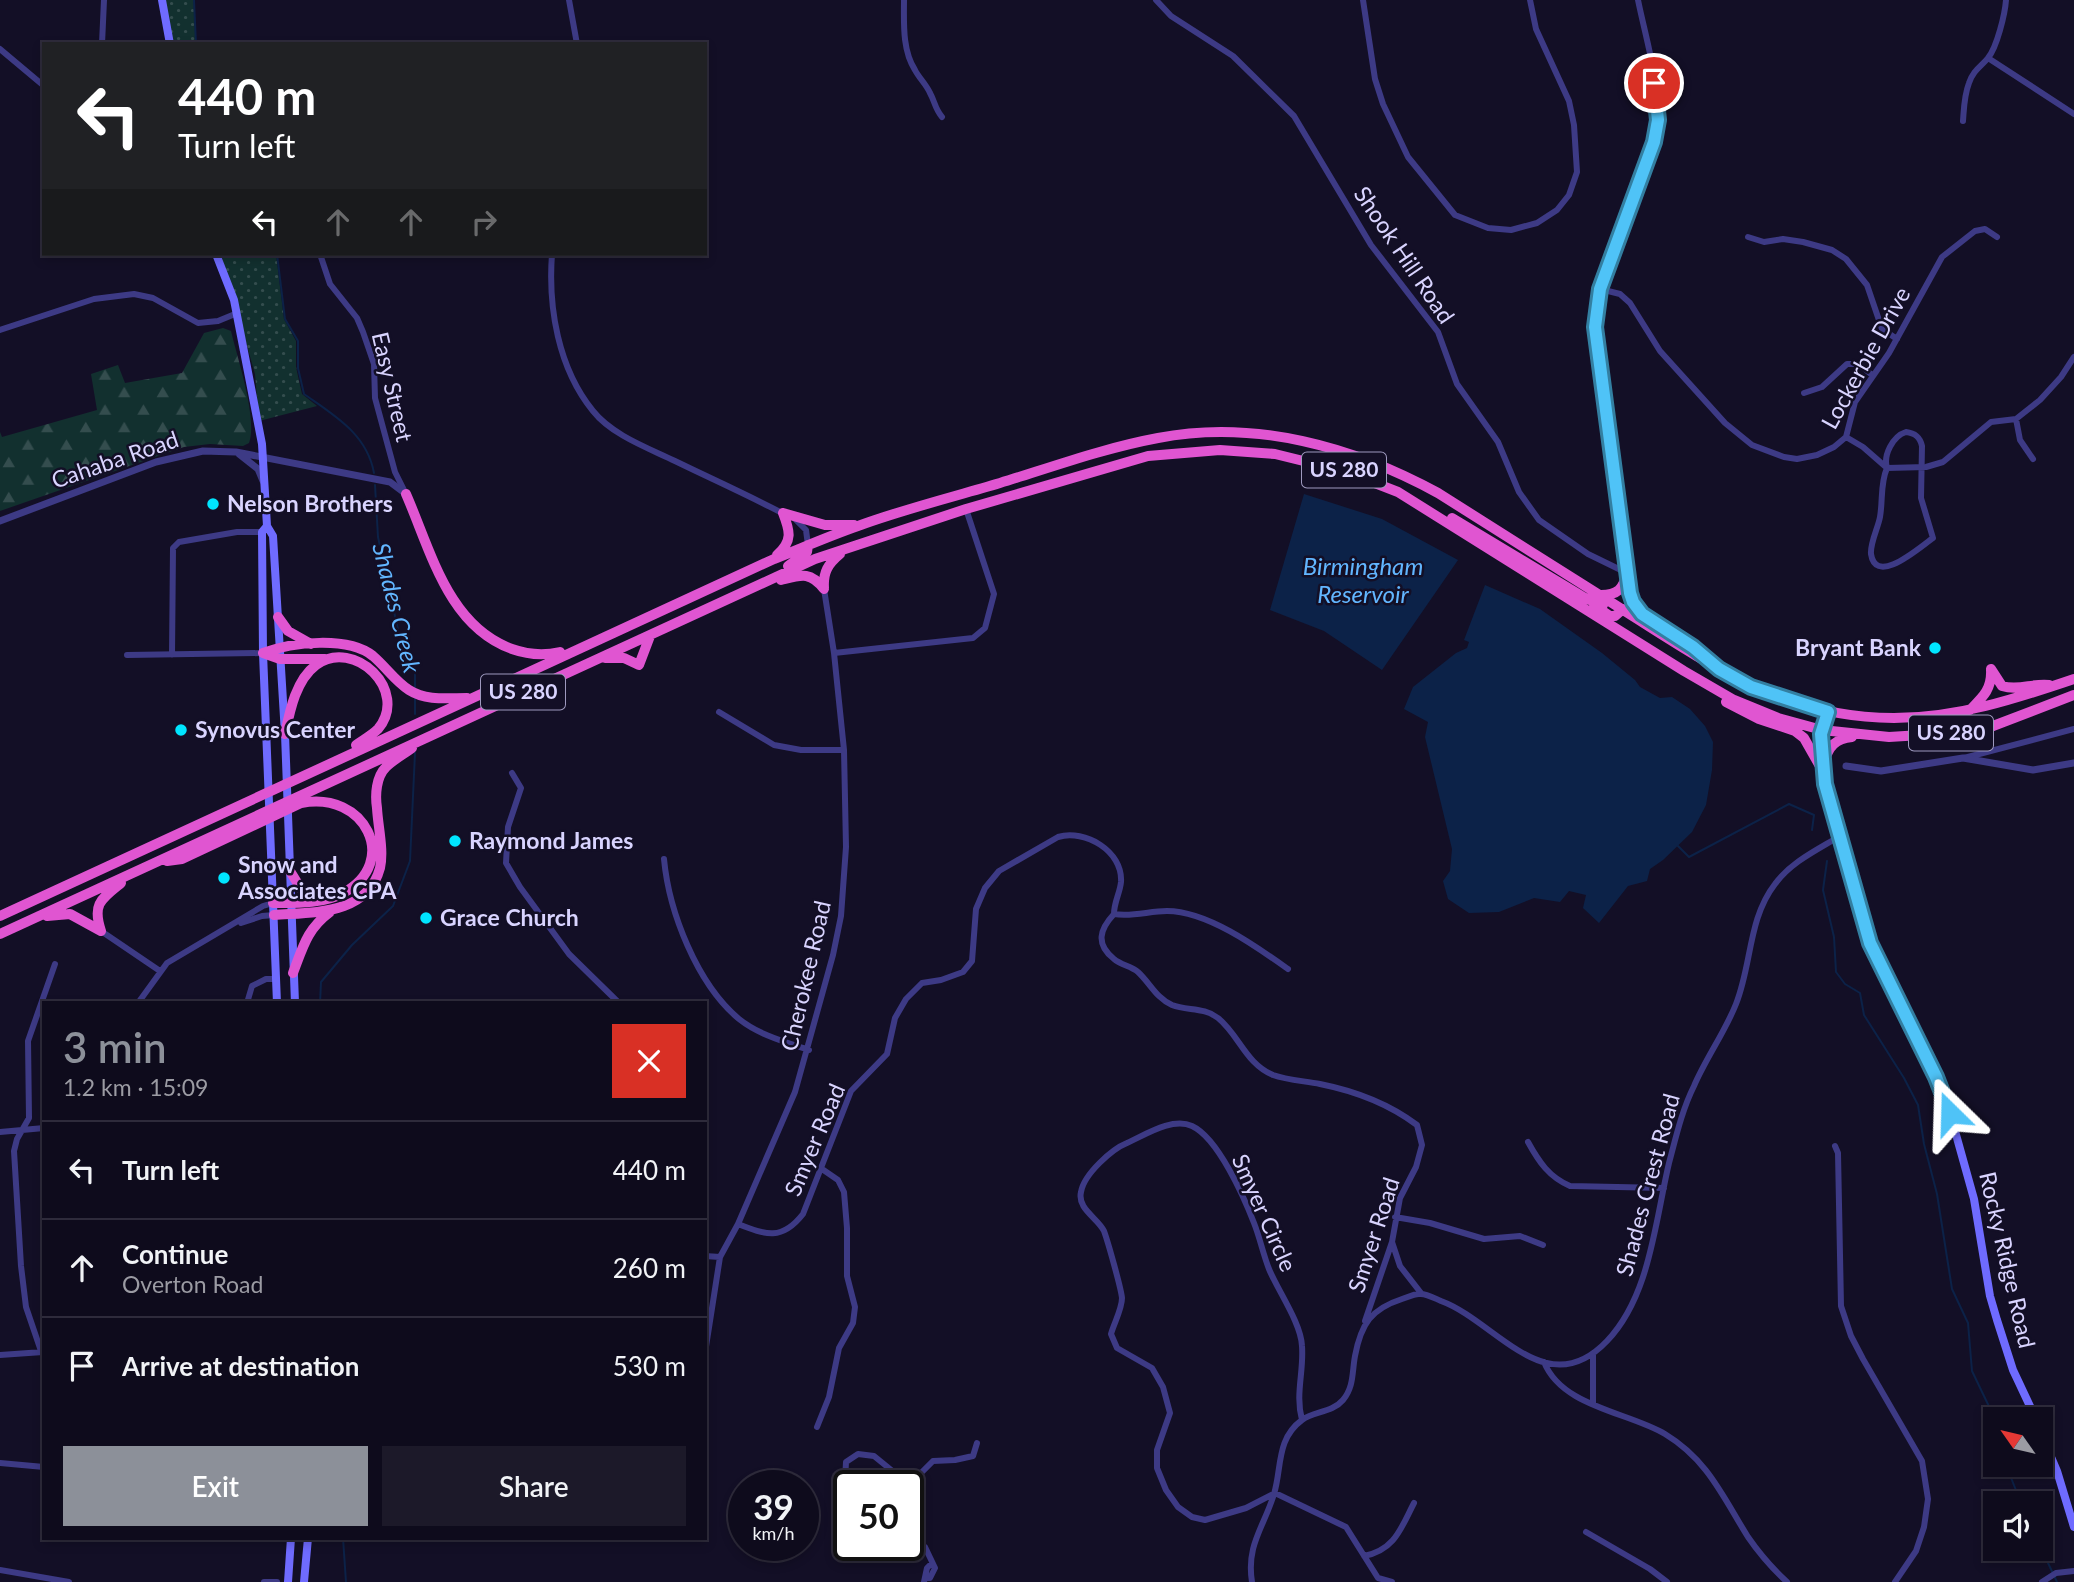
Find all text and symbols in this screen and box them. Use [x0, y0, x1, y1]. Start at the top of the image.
pin [1624, 53, 1684, 113]
icon: arrive [1635, 64, 1673, 102]
text: 440 m [178, 67, 316, 125]
icon: left [63, 70, 154, 161]
text: Turn left [178, 126, 295, 165]
street label: Shook Hill Road [1349, 181, 1461, 328]
icon: left [246, 203, 284, 241]
icon: ahead [319, 203, 357, 241]
icon: ahead [392, 203, 430, 241]
icon: right [465, 203, 503, 241]
street label: Lockerbie Drive [1815, 282, 1916, 433]
street label: Easy Street [367, 329, 419, 445]
street label: Cahaba Road [48, 424, 182, 494]
road number: US 280 [1302, 452, 1386, 488]
place label: Nelson Brothers [227, 489, 393, 517]
marker: Nelson Brothers [205, 496, 221, 512]
water label: Shades Creek [367, 539, 428, 676]
water label: Birmingham Reservoir [1303, 551, 1423, 608]
place label: Bryant Bank [1795, 633, 1922, 661]
marker: Bryant Bank [1927, 640, 1943, 656]
road number: US 280 [481, 674, 565, 710]
place label: Synovus Center [195, 715, 356, 743]
road number: US 280 [1909, 716, 1993, 750]
marker: Synovus Center [173, 722, 189, 738]
place label: Raymond James [469, 826, 633, 854]
marker: Raymond James [447, 833, 463, 849]
place label: Snow and Associates CPA [237, 850, 398, 904]
marker: Snow and Associates CPA [216, 870, 232, 886]
street label: Cherokee Road [774, 898, 836, 1054]
place label: Grace Church [440, 903, 579, 931]
marker: Grace Church [418, 910, 434, 926]
text: 3 min [63, 1022, 167, 1072]
button: close [612, 1024, 686, 1098]
text: 1.2 km · 15:09 [63, 1073, 208, 1101]
position arrow [1913, 1076, 1987, 1150]
street label: Smyer Road [778, 1079, 850, 1200]
street label: Shades Crest Road [1609, 1090, 1685, 1279]
street label: Smyer Circle [1227, 1150, 1303, 1276]
icon: left [63, 1151, 101, 1189]
text: Turn left [122, 1154, 219, 1186]
text: 440 m [613, 1154, 686, 1186]
street label: Rocky Ridge Road [1974, 1169, 2042, 1351]
street label: Smyer Road [1341, 1174, 1405, 1296]
text: Continue [122, 1238, 228, 1270]
icon: ahead [63, 1249, 101, 1287]
text: 260 m [613, 1252, 686, 1284]
text: Overton Road [122, 1270, 263, 1298]
icon: arrive [63, 1347, 101, 1385]
text: Arrive at destination [122, 1350, 359, 1382]
text: 530 m [613, 1350, 686, 1382]
north arrow [1983, 1407, 2053, 1477]
map controls [1983, 1407, 2053, 1561]
button: Exit [63, 1446, 368, 1526]
button: Share [382, 1446, 686, 1526]
speed limit sign: 50 [833, 1470, 924, 1561]
text: 39 [753, 1485, 794, 1527]
button: sound [1983, 1491, 2053, 1561]
text: km/h [752, 1522, 795, 1544]

